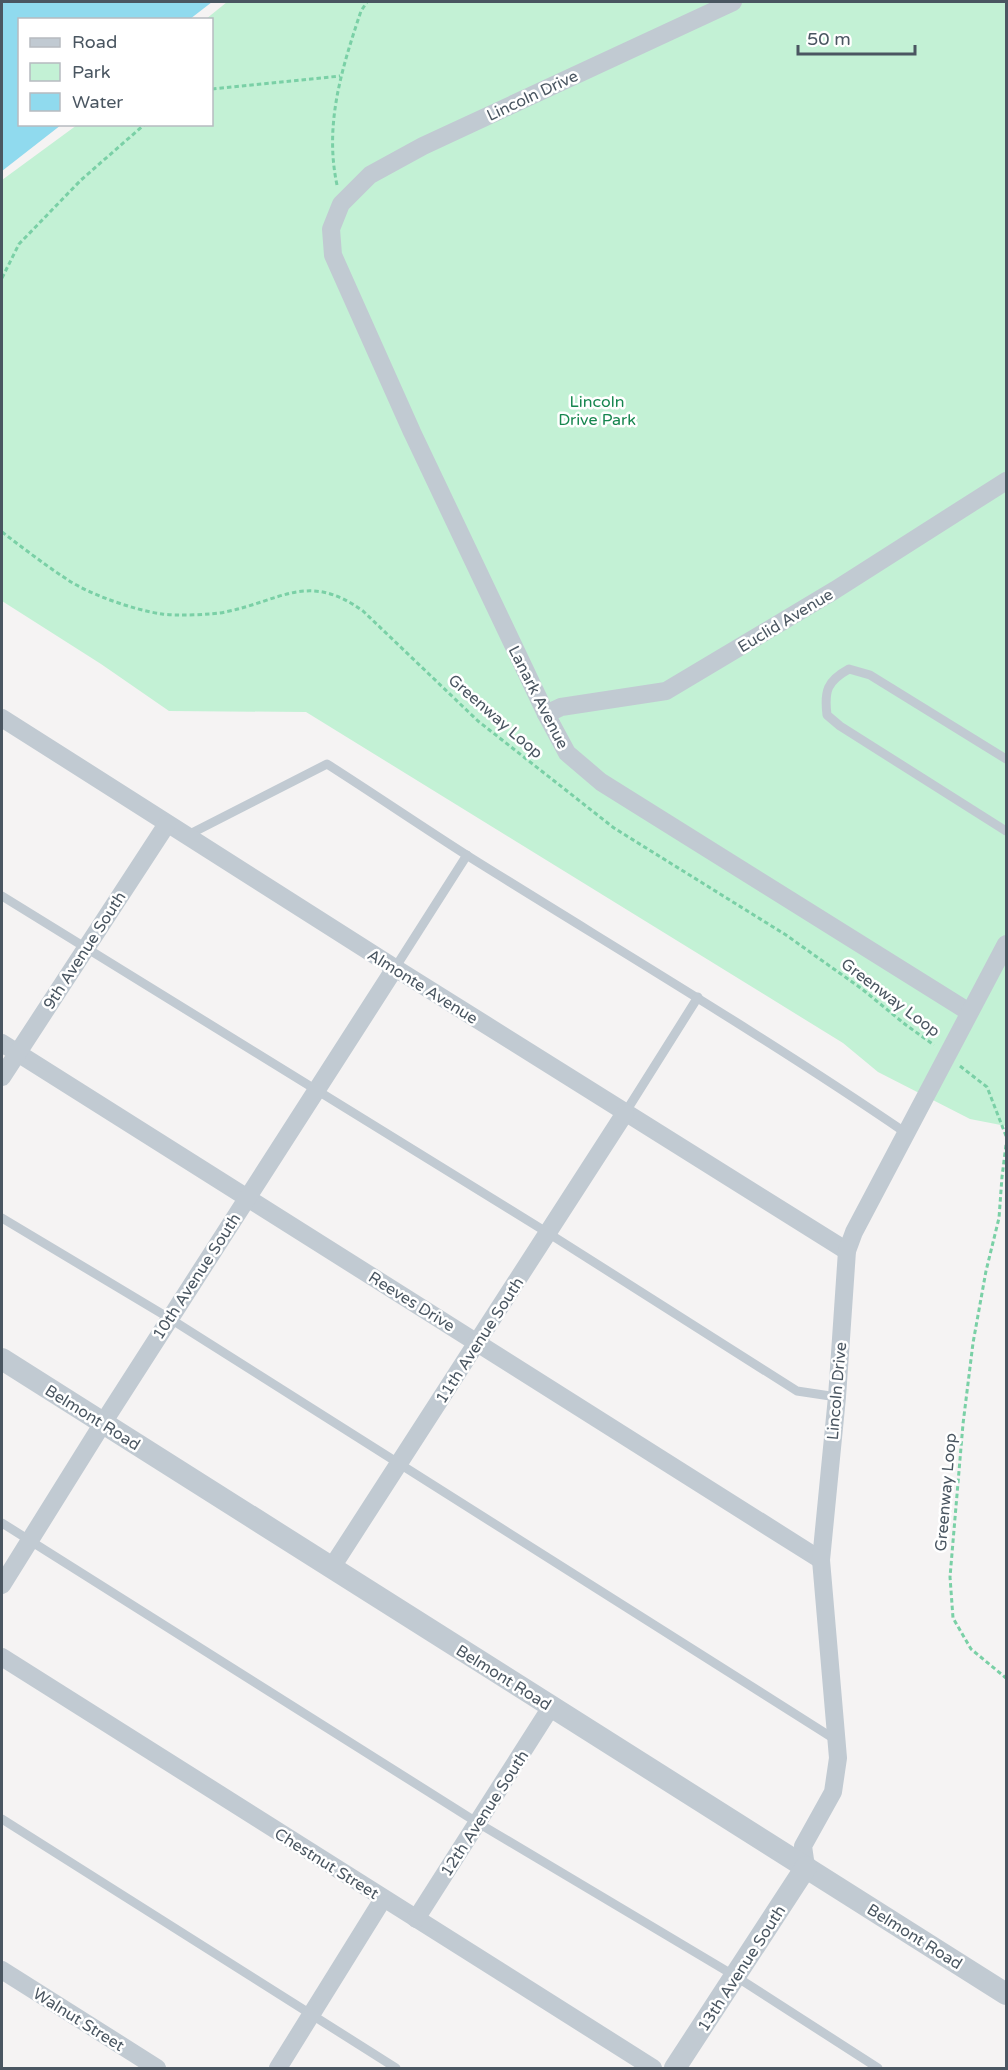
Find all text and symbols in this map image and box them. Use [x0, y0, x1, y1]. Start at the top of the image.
legend [18, 18, 213, 126]
scale bar [798, 18, 915, 56]
text: 50 m [807, 28, 851, 50]
text: Road [72, 31, 117, 53]
text: Park [72, 61, 111, 83]
street label: Lincoln Drive [484, 66, 581, 126]
text: Water [72, 91, 123, 113]
park label: Lincoln Drive Park [558, 392, 636, 430]
street label: Euclid Avenue [734, 585, 837, 657]
street label: Lanark Avenue [503, 642, 573, 752]
street label: Greenway Loop [444, 670, 547, 763]
street label: 9th Avenue South [39, 888, 130, 1013]
street label: Almonte Avenue [364, 945, 481, 1029]
street label: Greenway Loop [837, 954, 944, 1041]
street label: 10th Avenue South [148, 1210, 245, 1344]
street label: Reeves Drive [365, 1267, 458, 1336]
street label: 11th Avenue South [431, 1274, 528, 1408]
street label: Lincoln Drive [823, 1341, 851, 1441]
street label: Belmont Road [41, 1381, 144, 1455]
street label: Greenway Loop [931, 1432, 961, 1552]
street label: Belmont Road [452, 1641, 555, 1715]
street label: 12th Avenue South [436, 1747, 533, 1881]
street label: Chestnut Street [271, 1824, 382, 1904]
street label: Belmont Road [863, 1900, 966, 1974]
street label: 13th Avenue South [693, 1902, 790, 2036]
street label: Walnut Street [29, 1984, 128, 2056]

